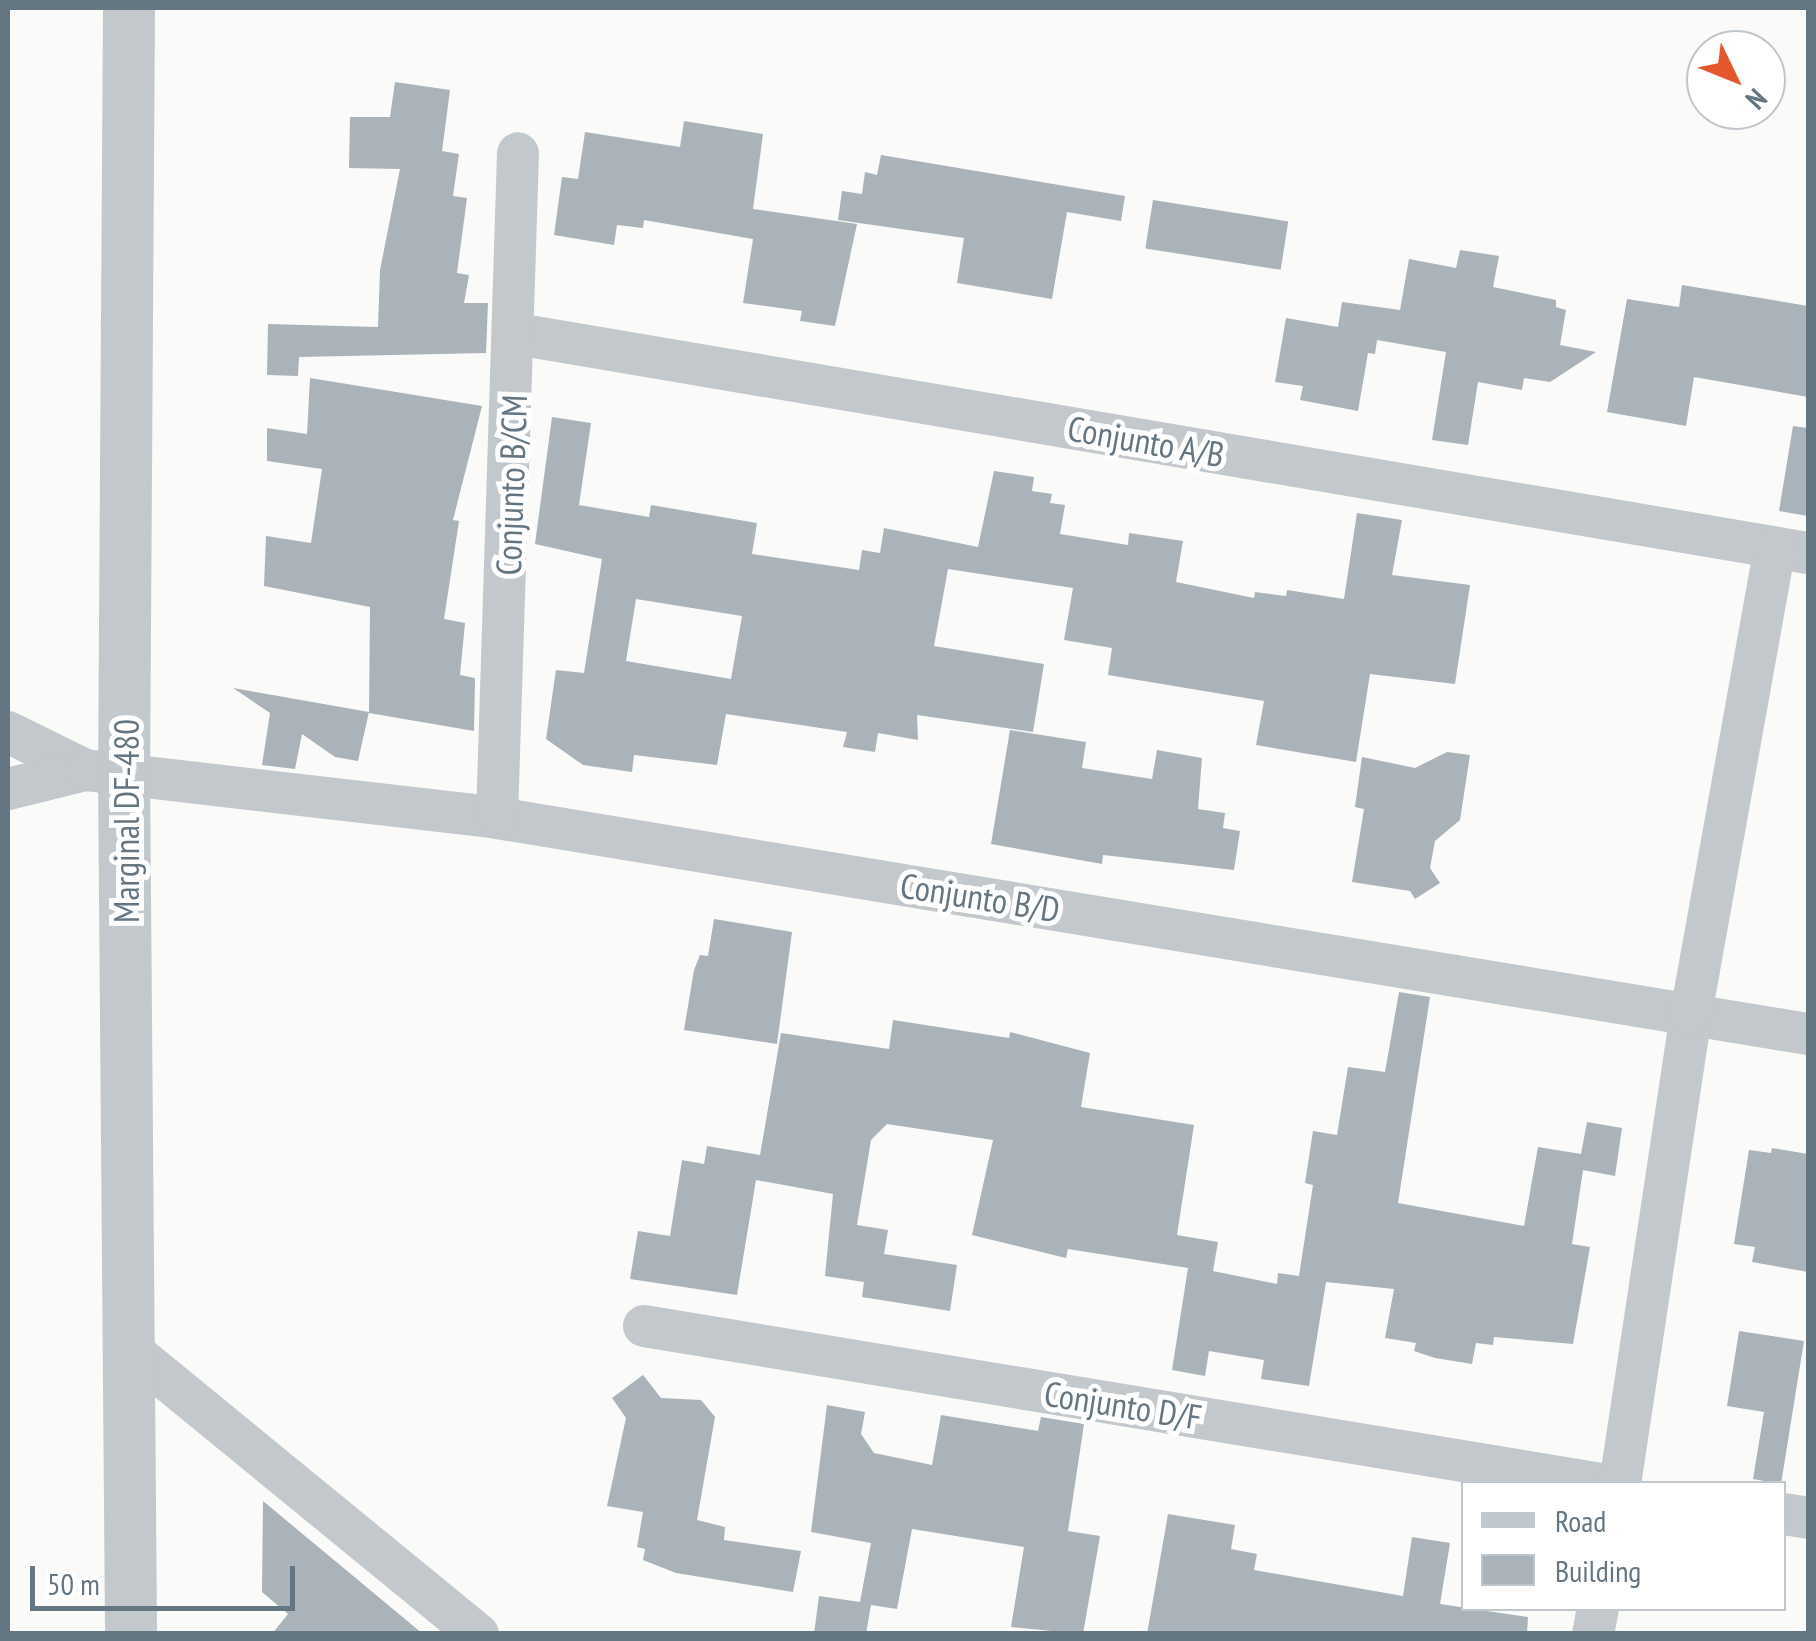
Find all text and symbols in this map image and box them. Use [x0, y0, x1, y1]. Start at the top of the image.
north arrow [1686, 30, 1786, 130]
text: N [1738, 81, 1776, 118]
street label: Conjunto B/CM [487, 394, 535, 576]
street label: Conjunto A/B [1064, 407, 1228, 475]
street label: Marginal DF-480 [105, 719, 147, 923]
street label: Conjunto B/D [897, 864, 1063, 930]
street label: Conjunto D/F [1041, 1372, 1205, 1438]
legend [1461, 1481, 1786, 1611]
text: Road [1555, 1501, 1606, 1540]
scale bar [35, 1546, 300, 1608]
text: Building [1555, 1551, 1641, 1590]
text: 50 m [47, 1564, 100, 1603]

